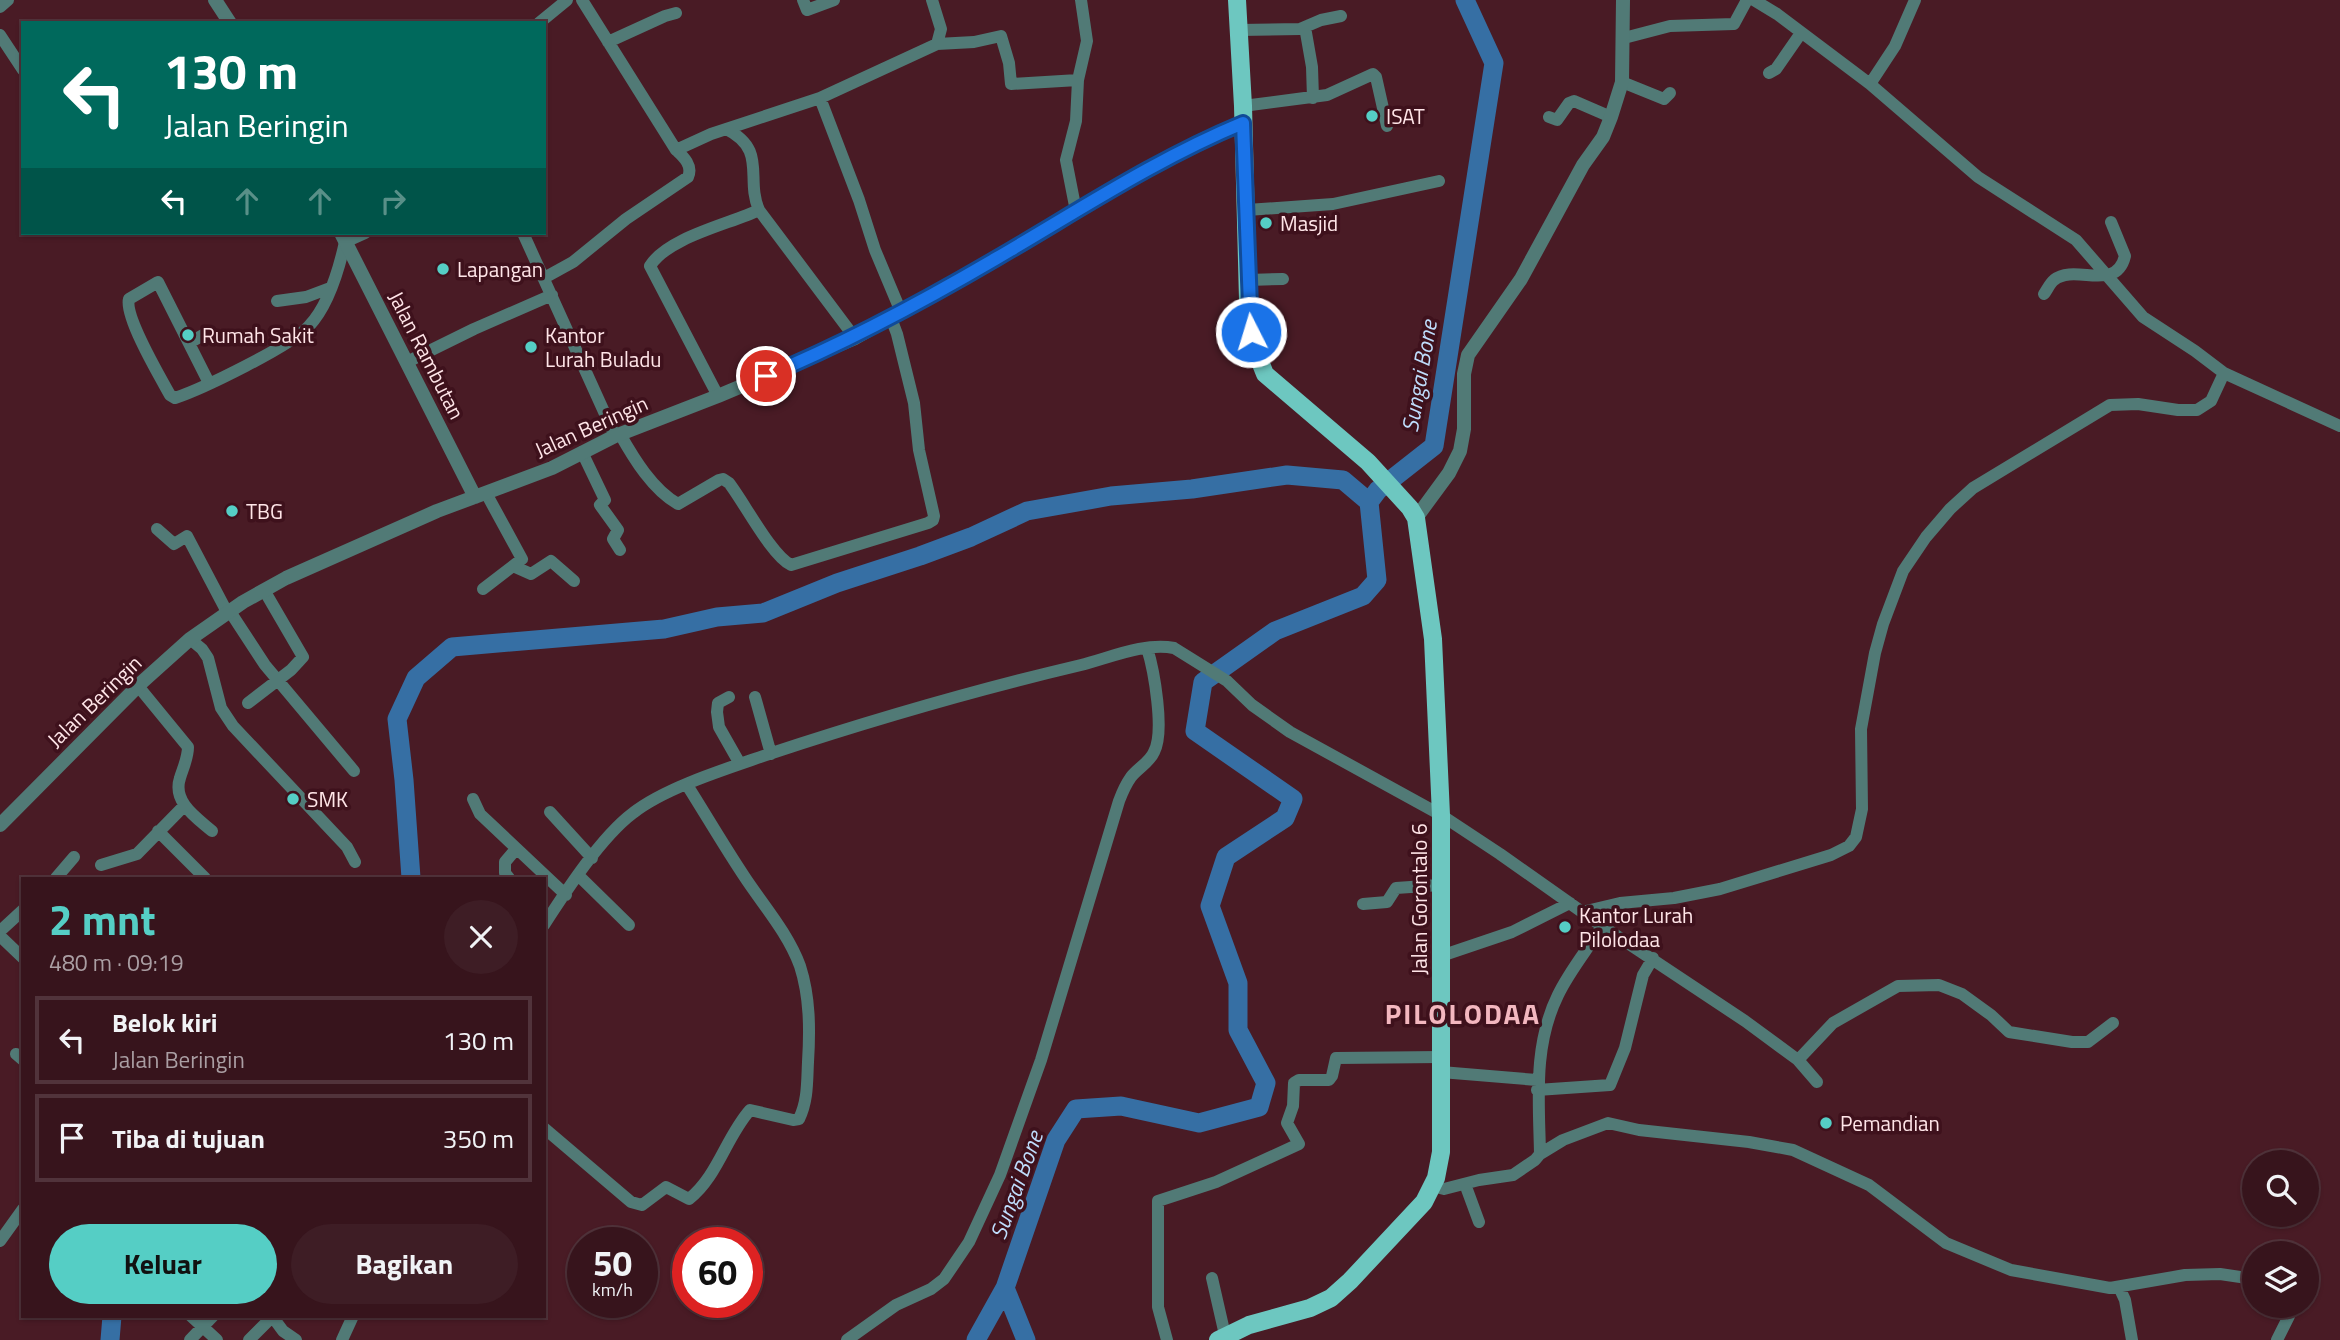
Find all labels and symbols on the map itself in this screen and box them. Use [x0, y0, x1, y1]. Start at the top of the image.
place label: ISAT [1386, 100, 1425, 132]
marker: ISAT [1364, 108, 1380, 124]
place label: Masjid [1280, 207, 1338, 239]
marker: Masjid [1258, 215, 1274, 231]
place label: Lapangan [457, 253, 543, 285]
marker: Lapangan [435, 261, 451, 277]
street label: Jalan Rambutan [381, 285, 473, 425]
position arrow [1214, 295, 1288, 369]
water label: Sungai Bone [1392, 316, 1446, 435]
place label: Rumah Sakit [202, 319, 315, 351]
place label: Kantor Lurah Buladu [545, 319, 662, 375]
marker: Rumah Sakit [180, 327, 196, 343]
marker: Kantor Lurah Buladu [523, 339, 539, 355]
pin [736, 346, 796, 406]
street label: Jalan Beringin [529, 387, 653, 465]
place label: TBG [246, 495, 283, 527]
marker: TBG [224, 503, 240, 519]
street label: Jalan Beringin [39, 647, 149, 755]
place label: SMK [307, 783, 348, 815]
marker: SMK [285, 791, 301, 807]
street label: Jalan Gorontalo 6 [1403, 823, 1435, 975]
place label: Kantor Lurah Pilolodaa [1579, 899, 1693, 955]
marker: Kantor Lurah Pilolodaa [1557, 919, 1573, 935]
district label: PILOLODAA [1385, 992, 1541, 1035]
place label: Pemandian [1840, 1107, 1940, 1139]
marker: Pemandian [1818, 1115, 1834, 1131]
water label: Sungai Bone [980, 1125, 1052, 1244]
speed limit sign: 60 [672, 1227, 763, 1318]

